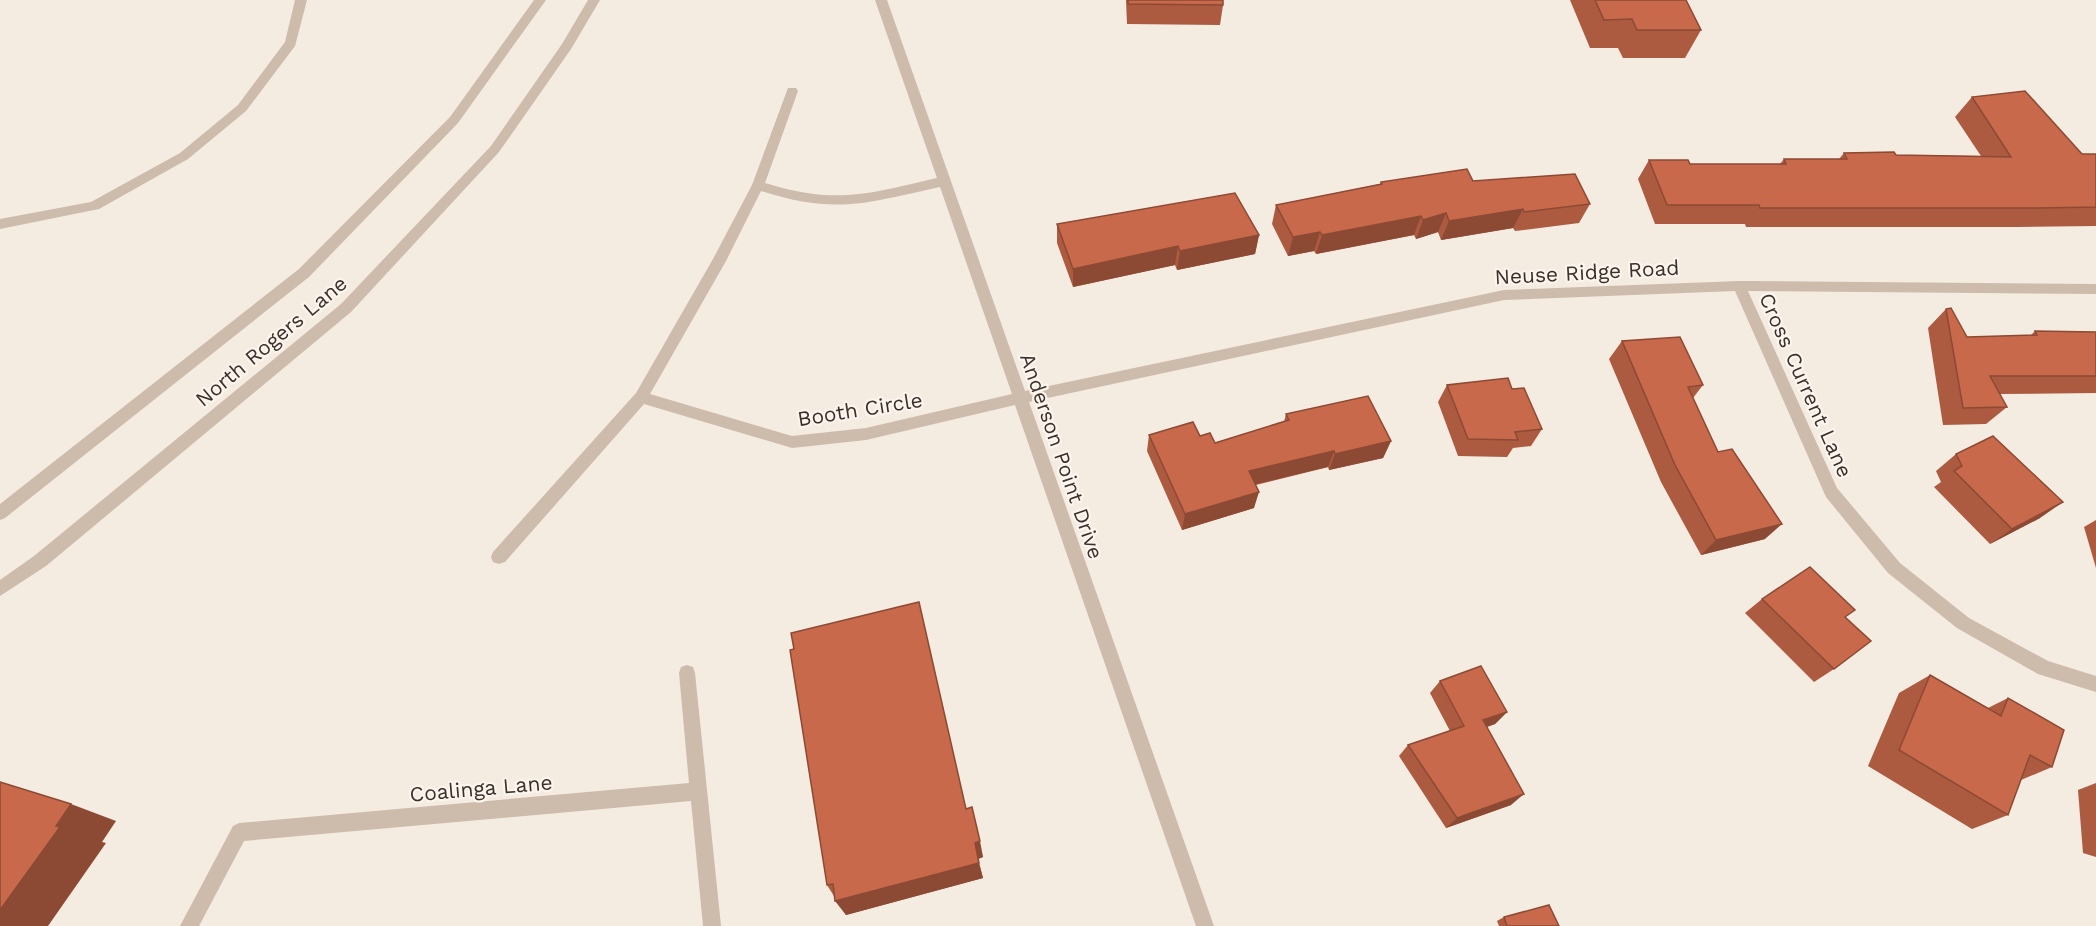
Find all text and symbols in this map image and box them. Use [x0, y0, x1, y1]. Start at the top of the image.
street label: Neuse Ridge Road [1494, 255, 1680, 289]
street label: North Rogers Lane [190, 270, 352, 412]
street label: Cross Current Lane [1754, 289, 1858, 481]
street label: Anderson Point Drive [1015, 350, 1109, 562]
street label: Booth Circle [796, 387, 924, 431]
street label: Coalinga Lane [409, 769, 553, 807]

